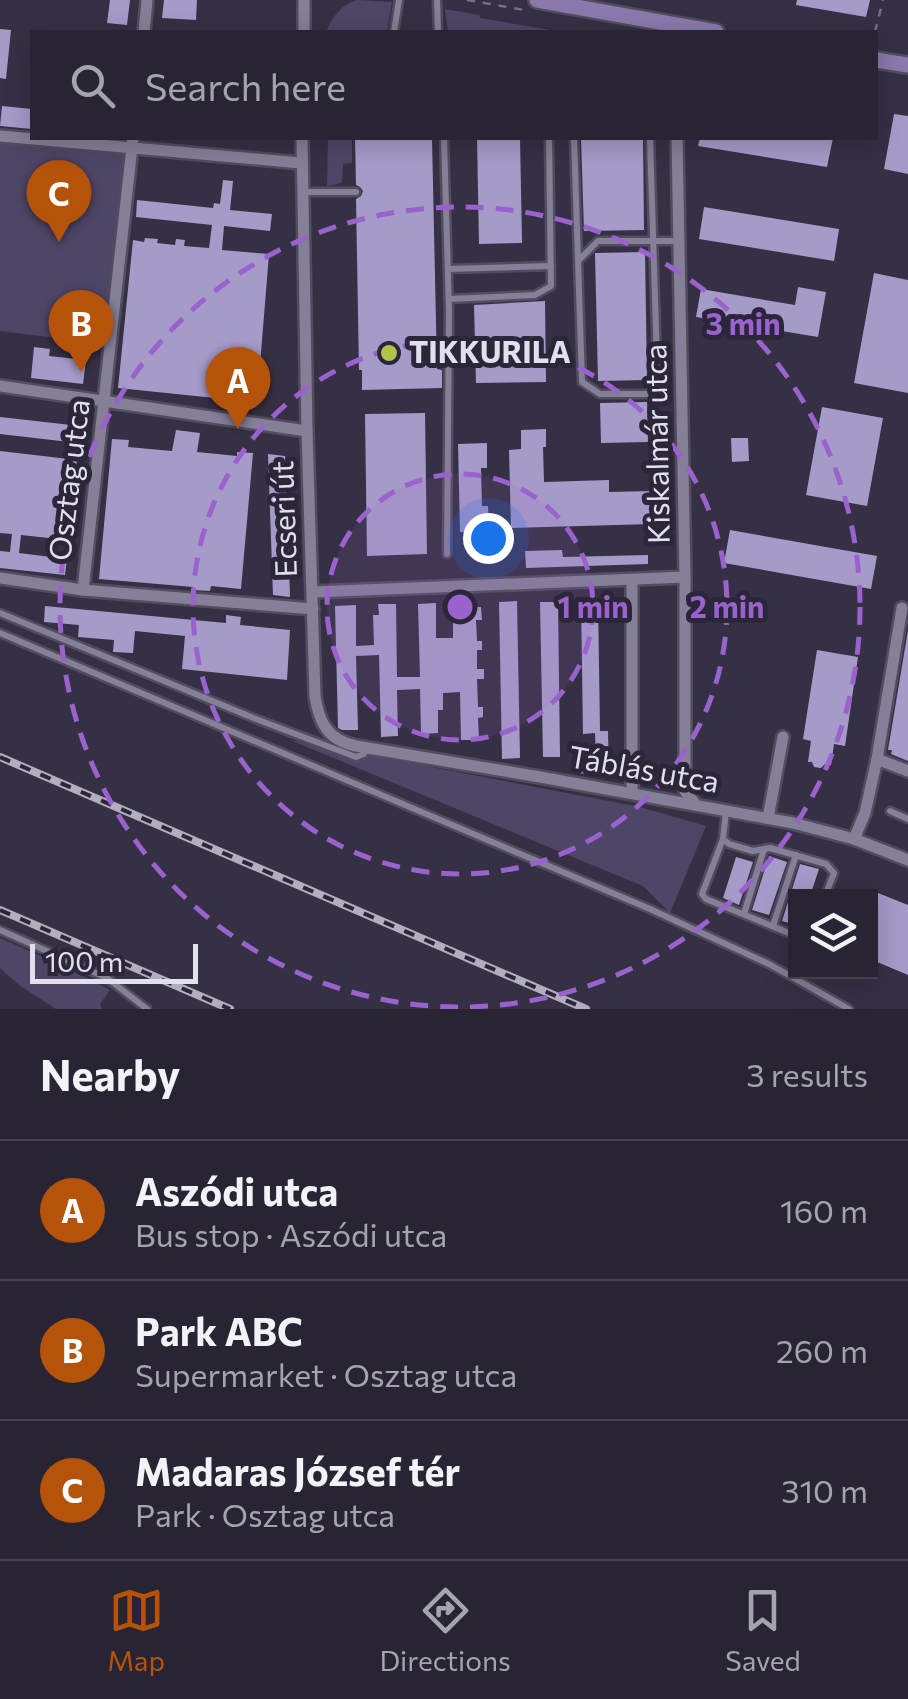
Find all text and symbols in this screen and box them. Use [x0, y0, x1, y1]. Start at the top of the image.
search box [30, 30, 878, 140]
icon: search [65, 58, 120, 113]
text: Search here [145, 62, 346, 109]
pin: C [27, 160, 92, 242]
pin: B [48, 290, 114, 372]
text: 3 min [705, 304, 781, 341]
place label: TIKKURILA [409, 332, 571, 369]
marker: TIKKURILA [378, 342, 400, 364]
street label: Kiskalmár utca [635, 344, 676, 544]
pin: A [206, 346, 270, 429]
street label: Osztag utca [39, 397, 96, 563]
street label: Ecseri út [262, 460, 303, 578]
your location [463, 513, 514, 564]
text: 1 min [557, 587, 629, 624]
text: 2 min [690, 587, 764, 624]
centre of rings [442, 589, 478, 625]
street label: Táblás utca [566, 736, 722, 799]
map controls [788, 889, 878, 979]
button: layers [788, 889, 878, 979]
scale bar [30, 939, 198, 984]
text: 100 m [45, 944, 123, 978]
text: Nearby [40, 1048, 180, 1100]
text: 3 results [746, 1054, 868, 1094]
text: Aszódi utca [135, 1167, 338, 1214]
text: A [61, 1190, 84, 1230]
text: 160 m [780, 1190, 868, 1230]
text: Bus stop · Aszódi utca [135, 1214, 447, 1254]
text: Park ABC [135, 1307, 303, 1354]
text: B [62, 1330, 83, 1370]
text: 260 m [776, 1330, 868, 1370]
text: Supermarket · Osztag utca [135, 1354, 517, 1394]
text: Madaras József tér [135, 1447, 460, 1494]
text: C [62, 1470, 83, 1510]
text: 310 m [781, 1470, 868, 1510]
text: Park · Osztag utca [135, 1494, 395, 1534]
tab: Map [107, 1583, 165, 1677]
tab: Directions [379, 1583, 511, 1677]
tab: Saved [725, 1583, 801, 1677]

